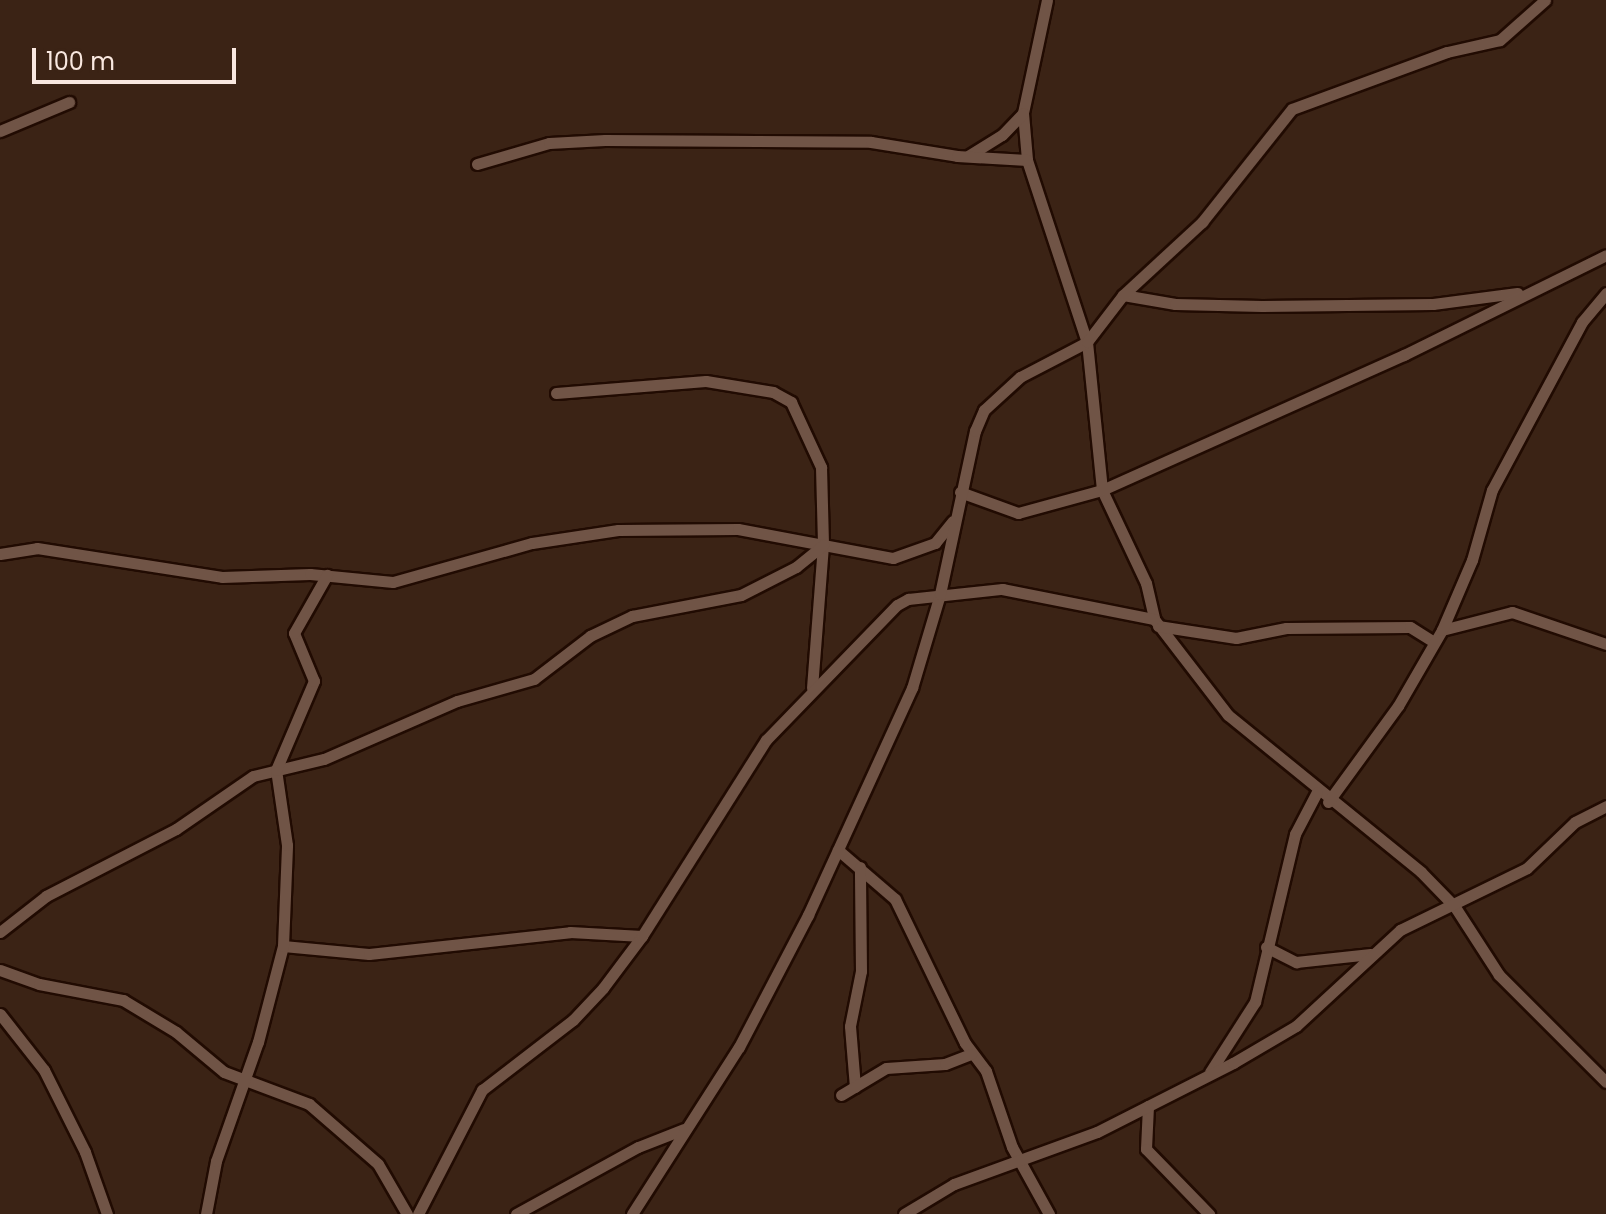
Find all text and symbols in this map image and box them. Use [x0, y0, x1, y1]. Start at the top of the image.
scale bar [36, 32, 240, 82]
text: 100 m [46, 45, 115, 78]

